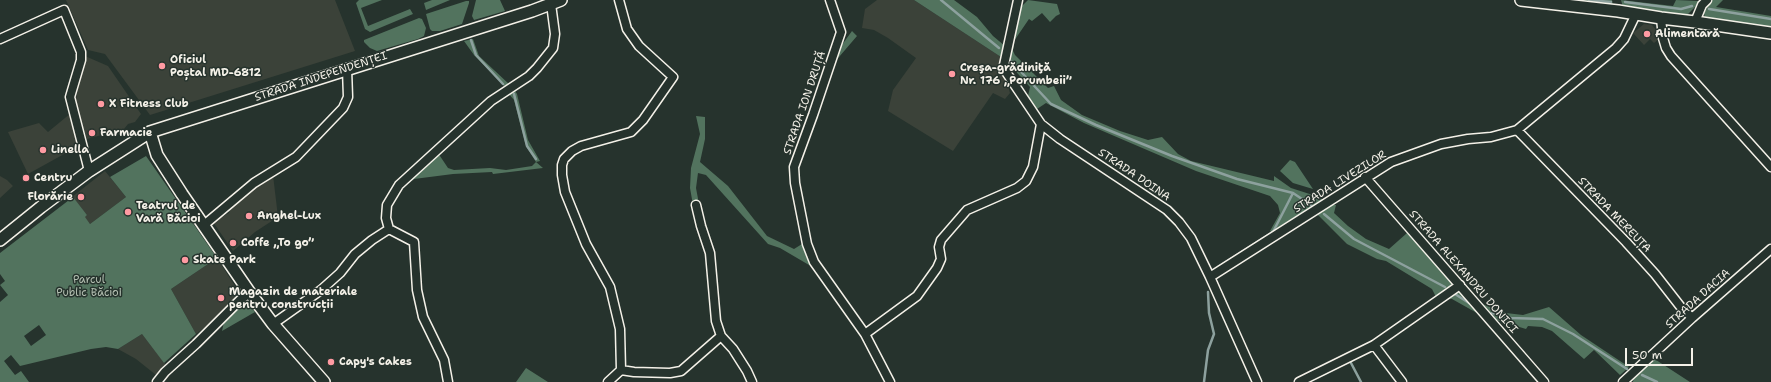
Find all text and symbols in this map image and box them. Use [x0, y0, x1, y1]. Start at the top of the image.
place label: Alimentară [1655, 27, 1720, 41]
marker: Alimentară [1642, 29, 1652, 39]
street label: STRADA INDEPENDENȚEI [253, 49, 389, 105]
street label: STRADA ION DRUȚĂ [781, 50, 829, 156]
place label: Oficiul Poștal MD-6812 [170, 53, 261, 79]
marker: Oficiul Poștal MD-6812 [157, 61, 167, 71]
place label: Creşa-grădiniţă Nr. 176 „Porumbeii” [960, 61, 1072, 87]
marker: Creşa-grădiniţă Nr. 176 „Porumbeii” [947, 69, 957, 79]
place label: X Fitness Club [109, 97, 189, 111]
marker: X Fitness Club [96, 99, 106, 109]
place label: Farmacie [100, 126, 152, 140]
marker: Farmacie [87, 128, 97, 138]
place label: Linella [51, 143, 89, 157]
marker: Linella [38, 145, 48, 155]
street label: STRADA DOINA [1096, 146, 1172, 204]
street label: STRADA LIVEZILOR [1291, 148, 1389, 216]
place label: Centru [34, 171, 72, 185]
marker: Centru [21, 173, 31, 183]
street label: STRADA MEREUȚA [1575, 175, 1653, 255]
place label: Florărie [27, 190, 73, 204]
marker: Florărie [76, 192, 86, 202]
place label: Teatrul de Vară Băcioi [136, 199, 201, 225]
marker: Teatrul de Vară Băcioi [123, 207, 133, 217]
street label: STRADA ALEXANDRU DONICI [1406, 208, 1520, 336]
place label: Anghel-Lux [257, 209, 321, 223]
marker: Anghel-Lux [244, 211, 254, 221]
place label: Coffe „To go” [241, 236, 314, 250]
marker: Coffe „To go” [228, 238, 238, 248]
place label: Skate Park [193, 253, 256, 267]
marker: Skate Park [180, 255, 190, 265]
street label: STRADA DACIA [1663, 267, 1733, 331]
park label: Parcul Public Băcioi [56, 273, 122, 299]
place label: Magazin de materiale pentru construcții [229, 285, 357, 311]
marker: Magazin de materiale pentru construcții [216, 293, 226, 303]
scale bar [1627, 340, 1695, 366]
text: 50 m [1632, 347, 1662, 363]
place label: Capy's Cakes [339, 355, 412, 369]
marker: Capy's Cakes [326, 357, 336, 367]

